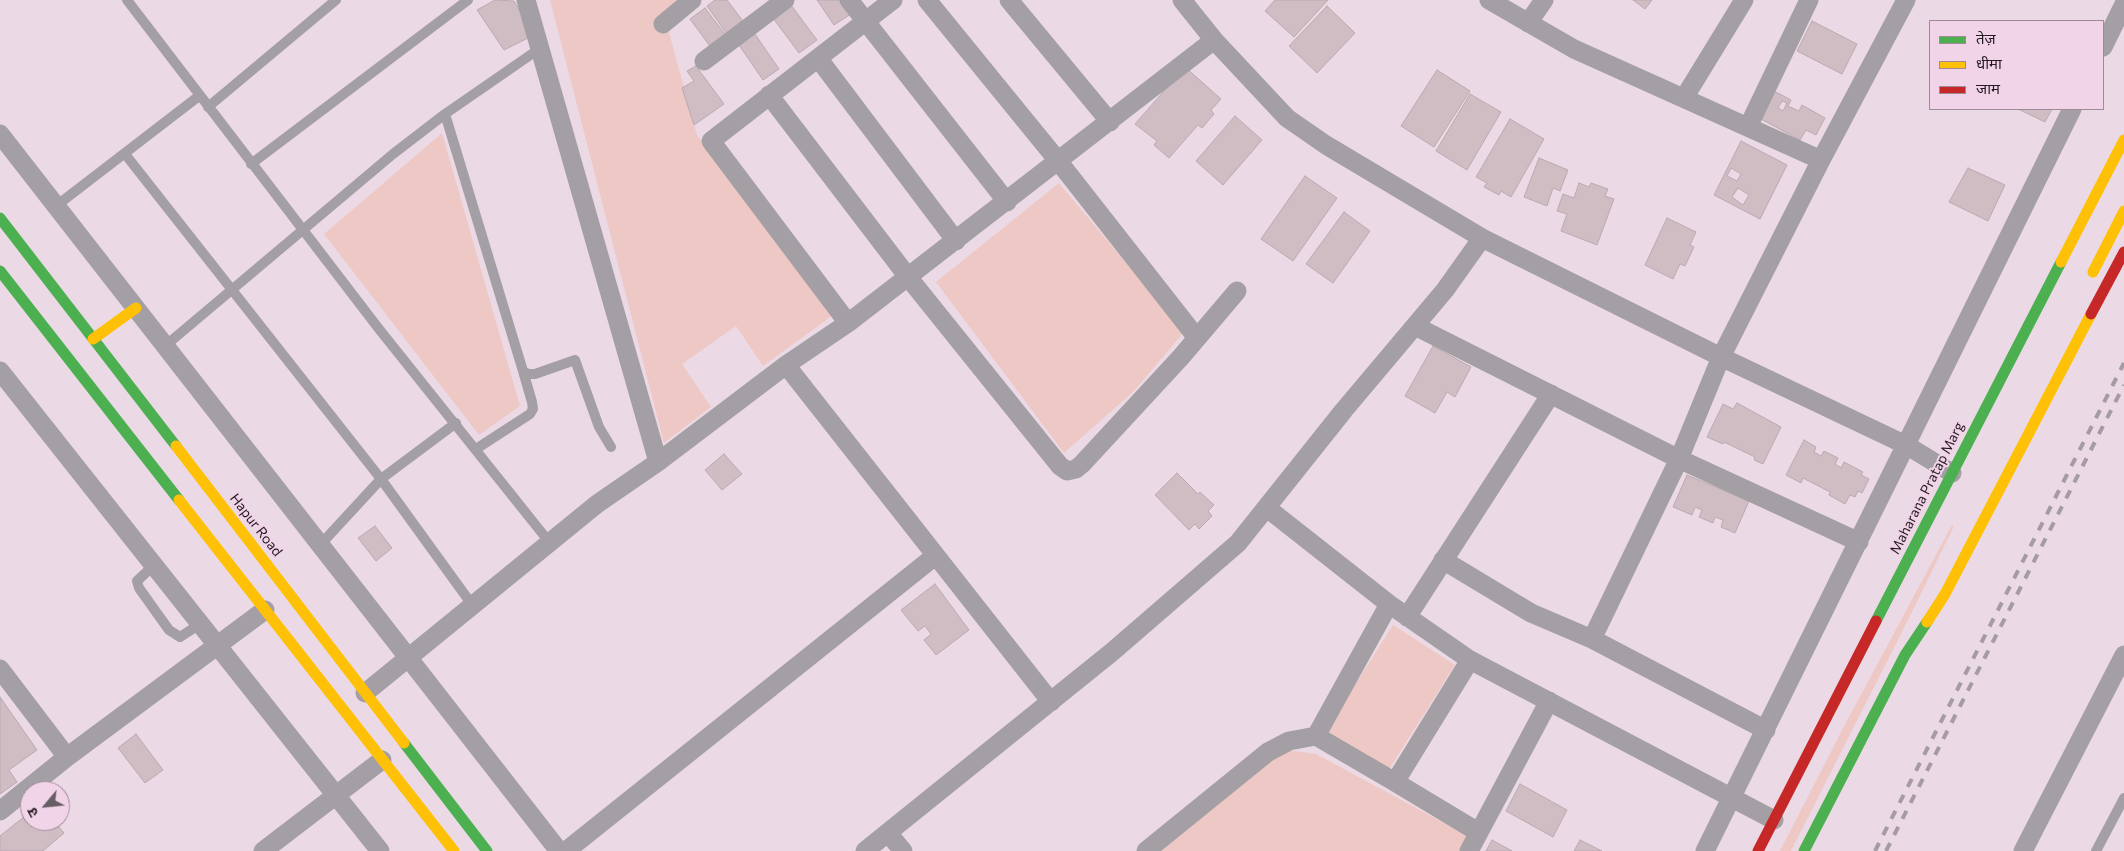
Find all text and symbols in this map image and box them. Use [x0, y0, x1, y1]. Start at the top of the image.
legend [1929, 20, 2104, 110]
text: तेज़ [1976, 29, 1996, 47]
text: धीमा [1976, 54, 2002, 72]
text: जाम [1976, 79, 2000, 97]
street label: Maharana Pratap Marg [1886, 419, 1968, 557]
street label: Hapur Road [226, 490, 286, 560]
north arrow [20, 781, 70, 831]
text: उ [23, 805, 42, 820]

